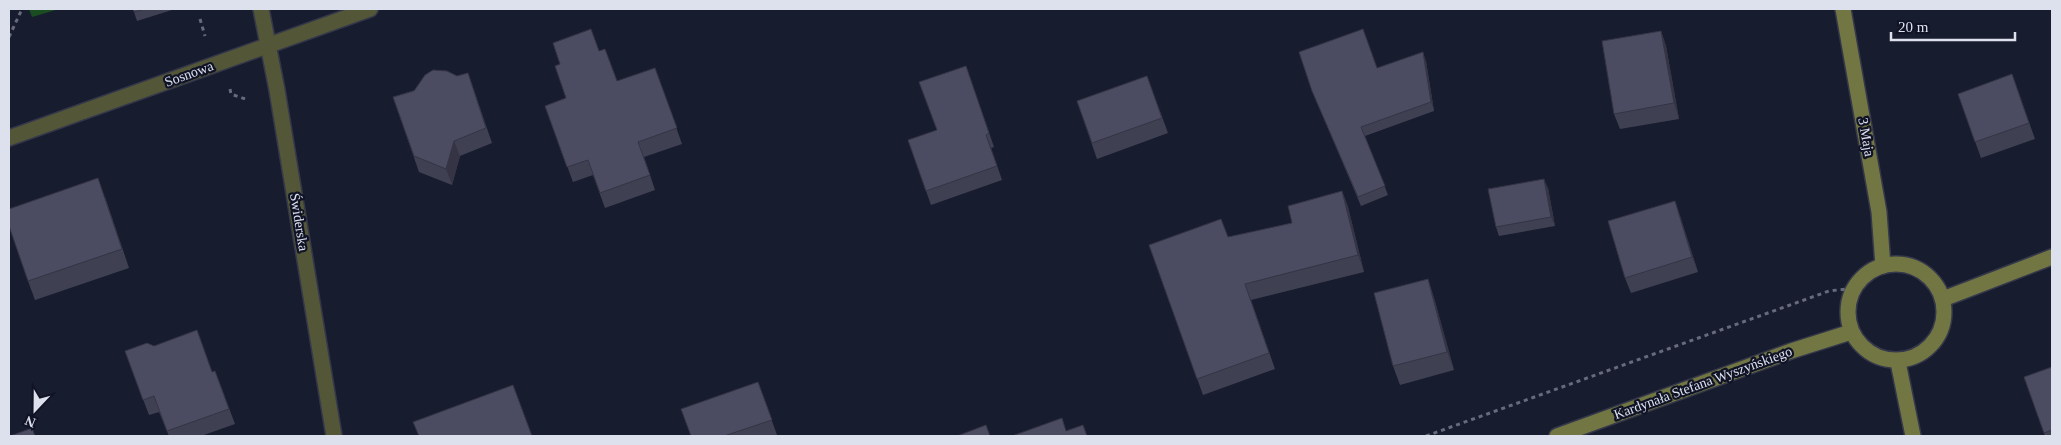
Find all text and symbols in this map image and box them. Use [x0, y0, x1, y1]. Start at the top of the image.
scale bar [1891, 10, 2015, 42]
text: 20 m [1898, 19, 1929, 35]
street label: Sosnowa [163, 58, 216, 90]
street label: 3 Maja [1855, 116, 1877, 158]
street label: Świderska [287, 192, 312, 253]
street label: Kardynała Stefana Wyszyńskiego [1612, 344, 1794, 422]
north arrow [10, 385, 60, 435]
text: N [23, 413, 38, 430]

